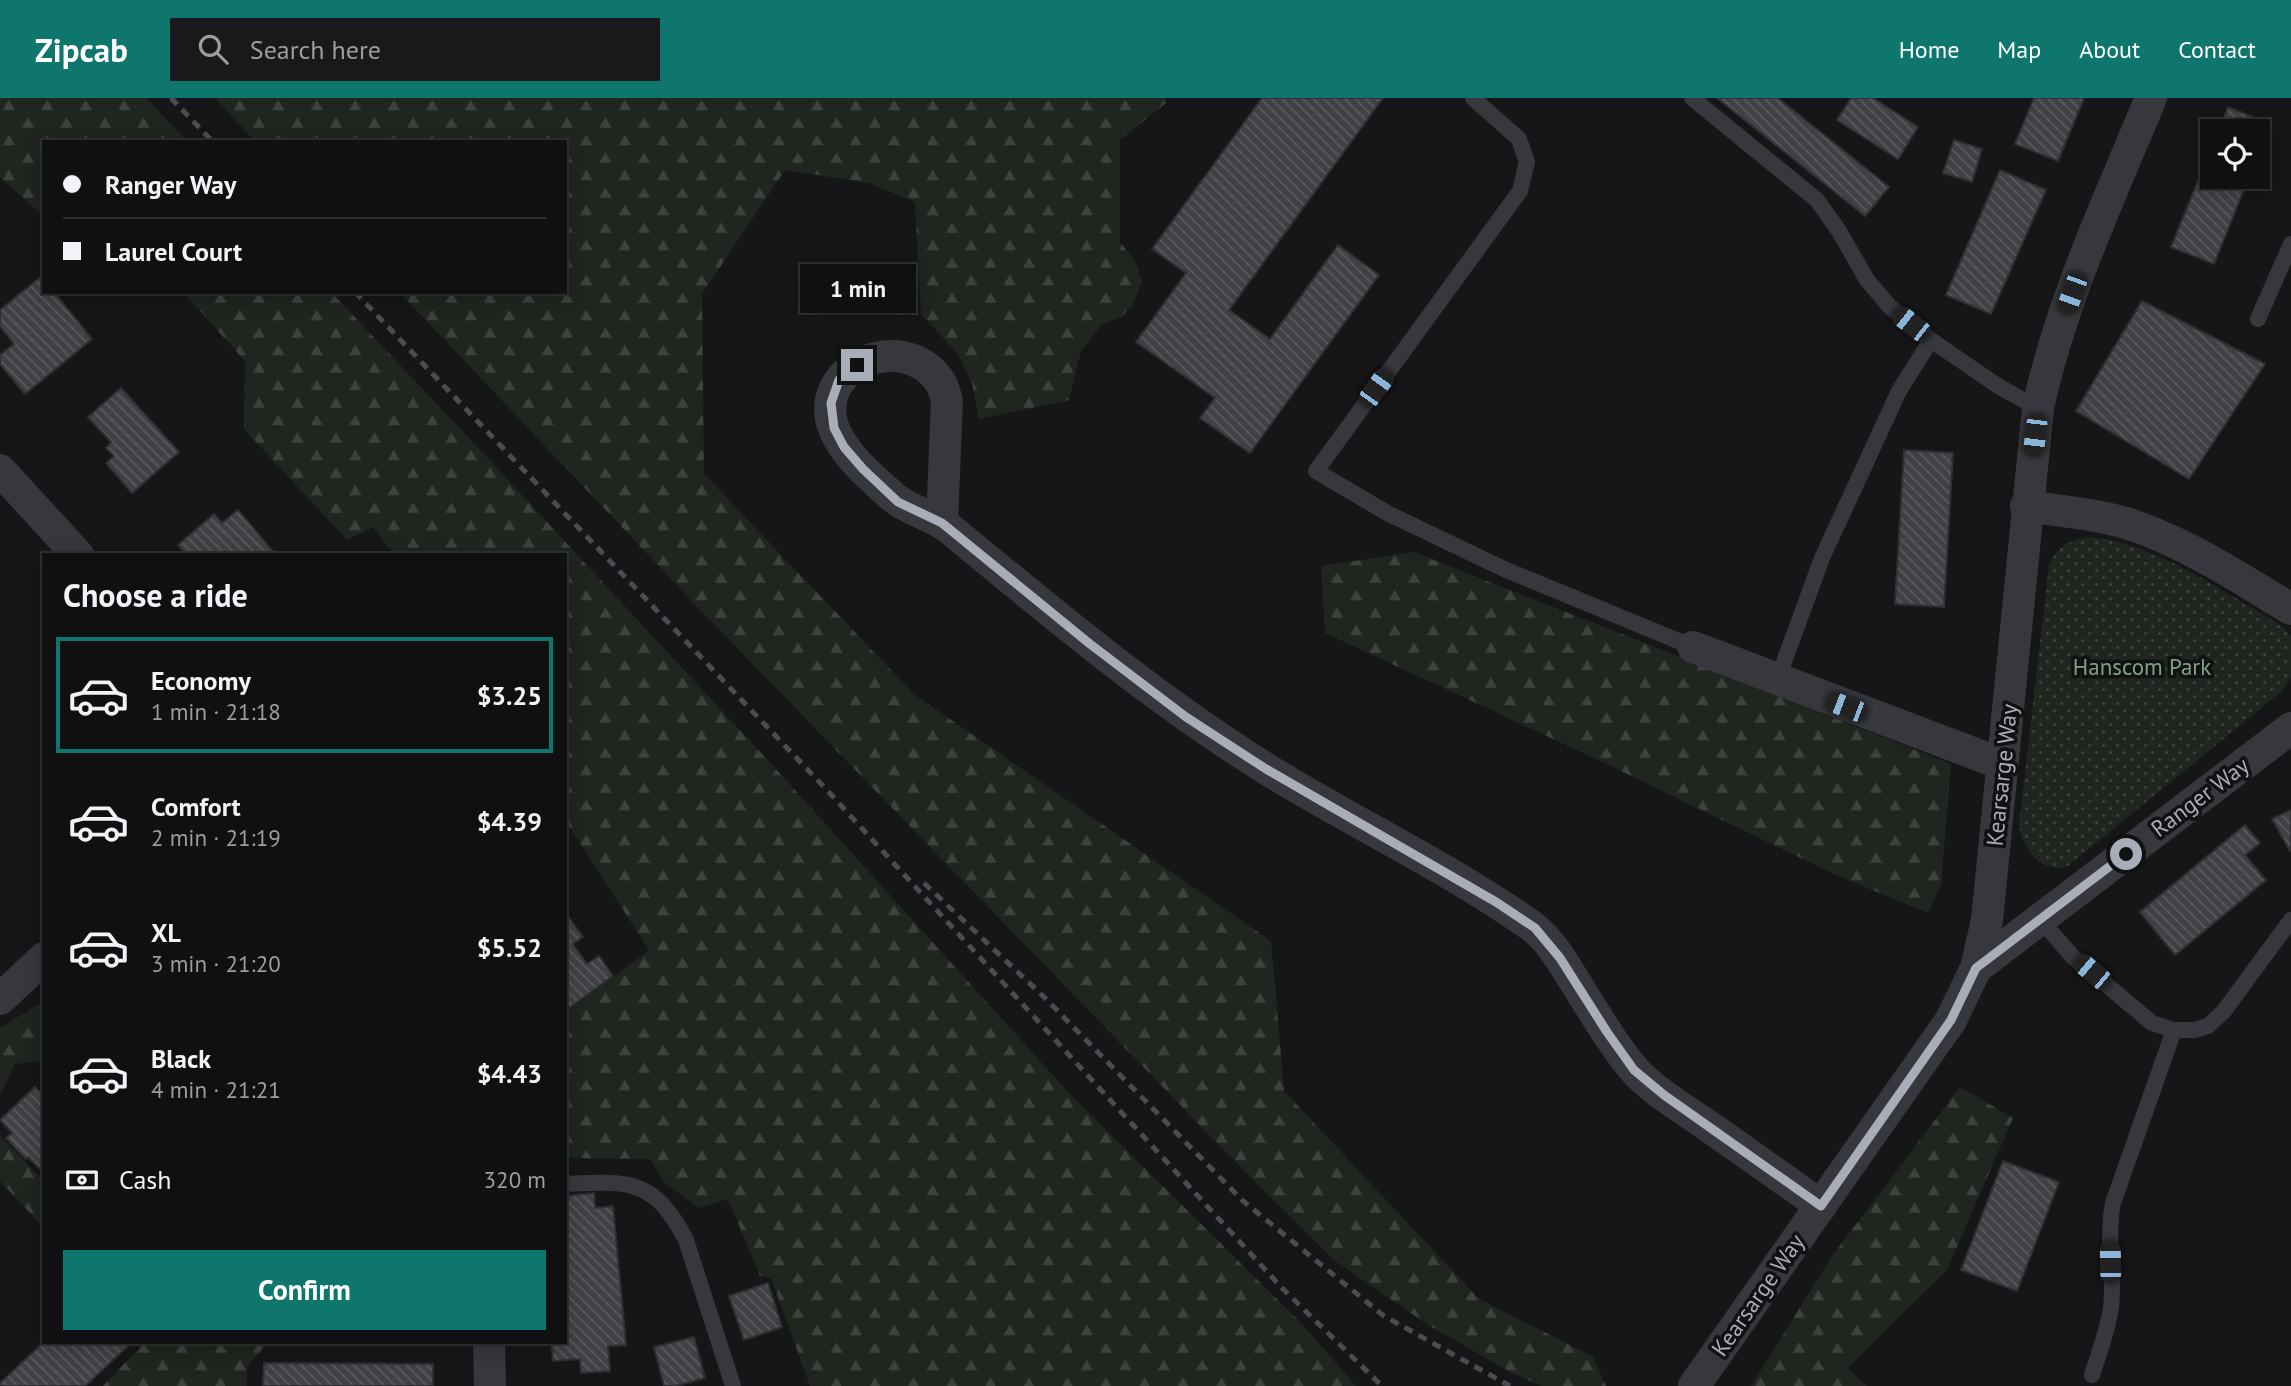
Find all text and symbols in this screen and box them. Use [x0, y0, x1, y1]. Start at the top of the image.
search box [170, 18, 660, 81]
text: Zipcab [35, 28, 128, 71]
icon: search [194, 30, 232, 68]
text: Search here [250, 33, 381, 66]
text: Home [1899, 34, 1959, 65]
text: Map [1997, 34, 2041, 65]
text: About [2079, 34, 2140, 65]
text: Contact [2178, 34, 2256, 65]
map controls [2200, 119, 2270, 189]
button: locate [2200, 119, 2270, 189]
text: Ranger Way [105, 168, 236, 201]
text: Laurel Court [105, 235, 242, 268]
callout: 1 min [799, 264, 915, 313]
car [2055, 270, 2090, 316]
text: 1 min [830, 274, 886, 303]
car [1888, 303, 1935, 345]
route end [841, 349, 873, 381]
car [1356, 365, 1397, 411]
car [2023, 413, 2048, 457]
text: Choose a ride [63, 574, 248, 616]
park label: Hanscom Park [2073, 652, 2211, 681]
icon: car [67, 664, 130, 727]
text: Economy [151, 664, 251, 697]
text: $3.25 [477, 679, 542, 712]
car [1823, 690, 1870, 724]
text: 1 min · 21:18 [151, 697, 281, 726]
street label: Kearsarge Way [1980, 702, 2023, 847]
street label: Ranger Way [2145, 750, 2255, 843]
icon: car [67, 790, 130, 853]
text: Comfort [151, 790, 241, 823]
text: $4.39 [477, 805, 542, 838]
text: 2 min · 21:19 [151, 823, 281, 852]
route start [2110, 838, 2142, 870]
icon: car [67, 916, 130, 979]
text: XL [151, 916, 181, 949]
text: $5.52 [477, 931, 542, 964]
text: 3 min · 21:20 [151, 949, 281, 978]
car [2070, 950, 2115, 994]
icon: car [67, 1042, 130, 1105]
text: Black [151, 1042, 211, 1075]
text: $4.43 [477, 1057, 542, 1090]
text: 4 min · 21:21 [151, 1075, 281, 1104]
icon: cash [63, 1161, 101, 1199]
text: Cash [119, 1163, 171, 1196]
text: 320 m [484, 1165, 546, 1194]
street label: Kearsarge Way [1705, 1228, 1811, 1361]
car [2100, 1241, 2121, 1283]
button: Confirm [63, 1250, 546, 1330]

